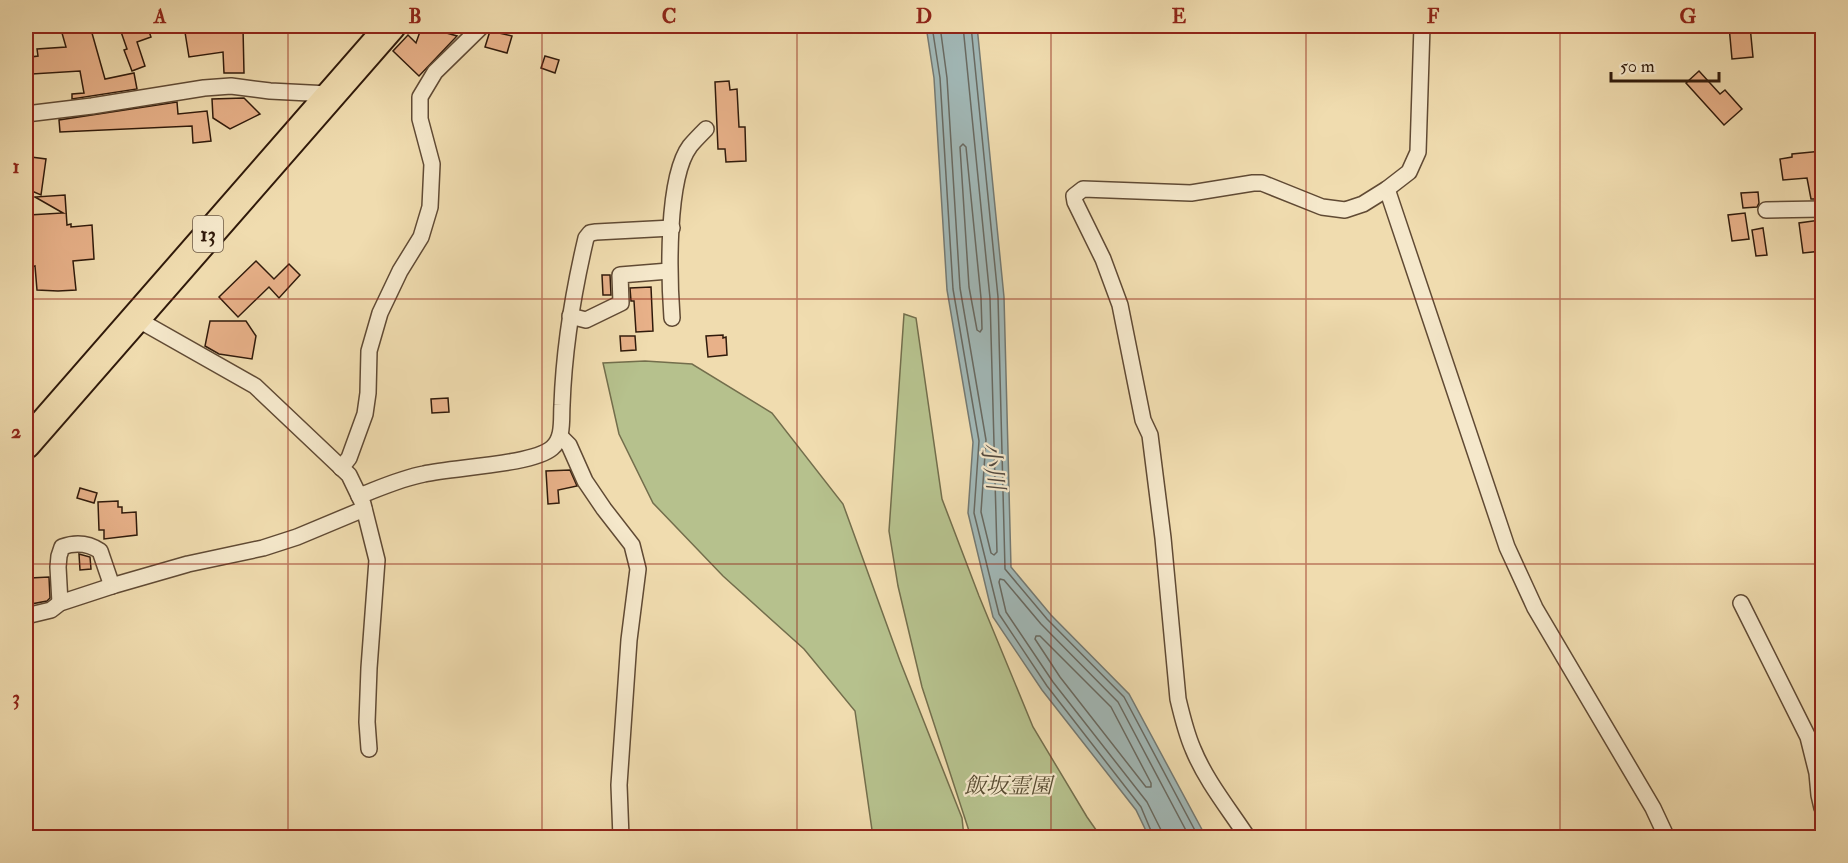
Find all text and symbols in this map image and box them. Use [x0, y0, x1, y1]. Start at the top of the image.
text: A [153, 4, 167, 29]
text: B [408, 4, 422, 29]
text: C [662, 4, 676, 29]
text: D [916, 4, 932, 29]
text: E [1172, 4, 1187, 29]
text: F [1427, 4, 1440, 29]
text: G [1680, 4, 1697, 29]
scale bar [1611, 45, 1719, 83]
text: 50 m [1620, 55, 1655, 78]
text: 1 [12, 154, 20, 179]
road number: 13 [193, 216, 223, 252]
text: 2 [11, 419, 21, 444]
water label: 小川 [974, 440, 1012, 495]
text: 3 [12, 685, 20, 710]
park label: 飯坂霊園 [964, 772, 1055, 800]

